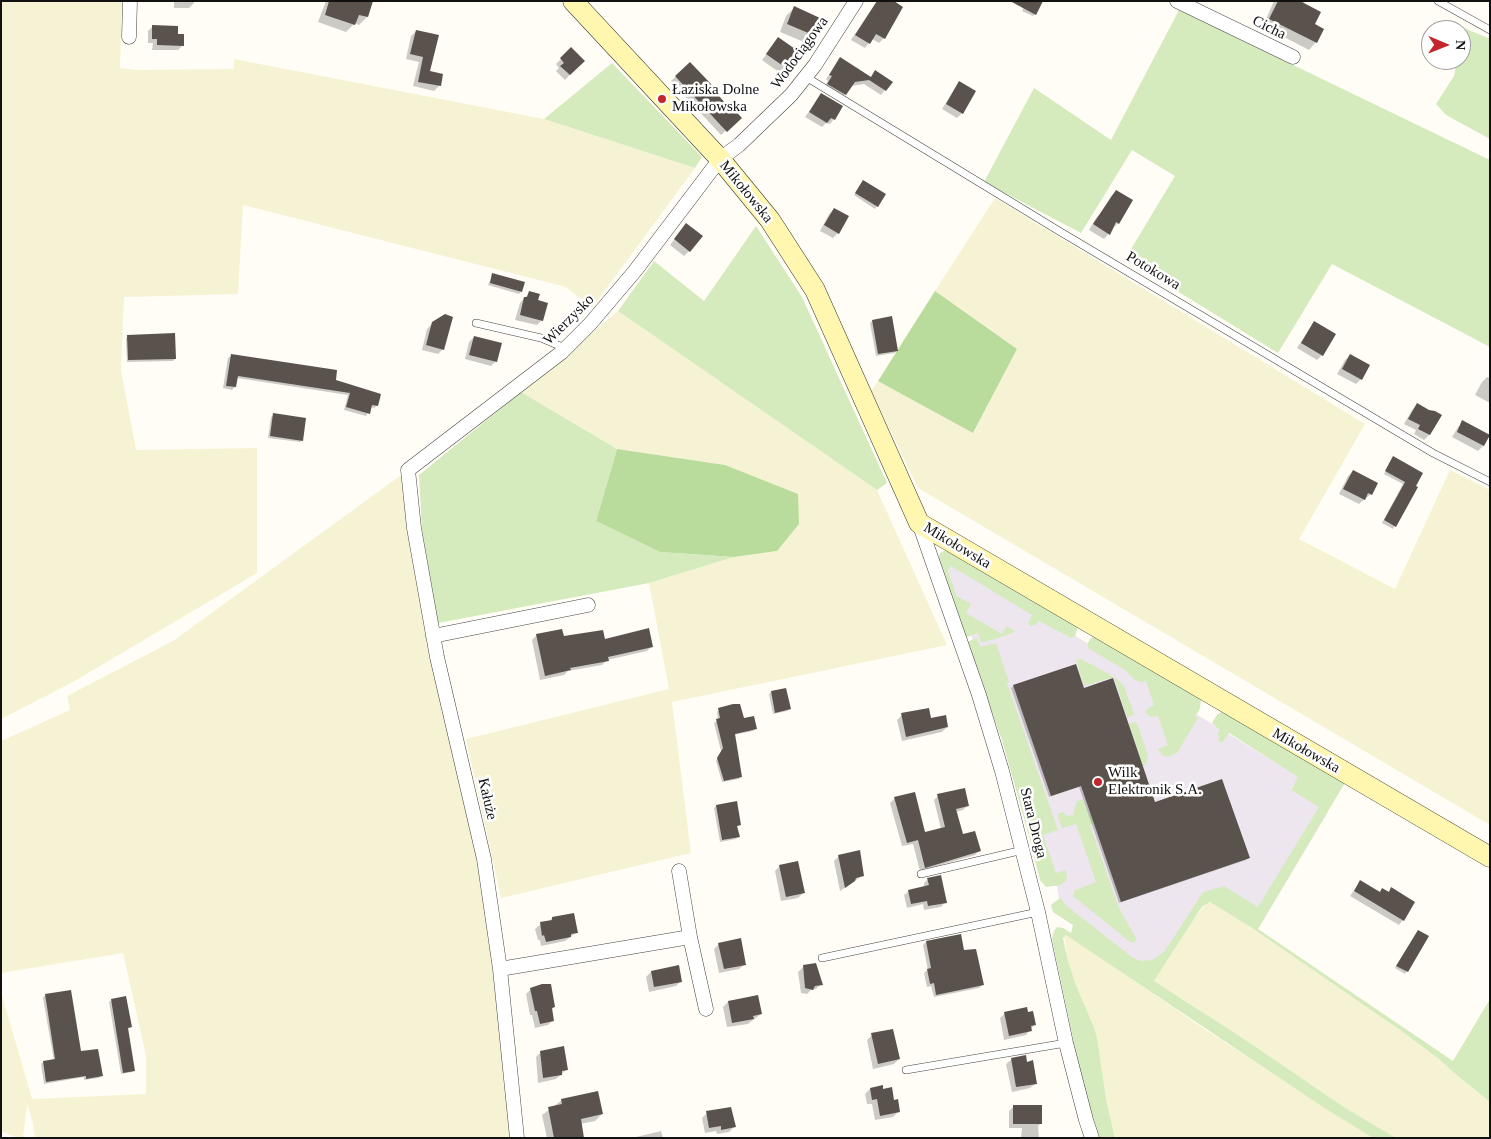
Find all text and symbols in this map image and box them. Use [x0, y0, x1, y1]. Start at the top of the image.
street label: Cicha [1249, 12, 1289, 44]
street label: Wodociągowa [768, 13, 832, 93]
north arrow [1421, 20, 1471, 70]
text: N [1453, 40, 1468, 50]
place label: Łaziska Dolne Mikołowska [672, 81, 759, 116]
marker: Łaziska Dolne Mikołowska [656, 93, 668, 105]
street label: Mikołowska [715, 157, 777, 227]
street label: Potokowa [1123, 248, 1183, 294]
street label: Wierzysko [540, 291, 598, 349]
street label: Mikołowska [920, 519, 994, 573]
street label: Mikołowska [1269, 724, 1343, 778]
place label: Wilk Elektronik S.A. [1108, 764, 1202, 799]
street label: Kałuże [473, 776, 501, 822]
marker: Wilk Elektronik S.A. [1092, 776, 1104, 788]
street label: Stara Droga [1016, 786, 1050, 860]

